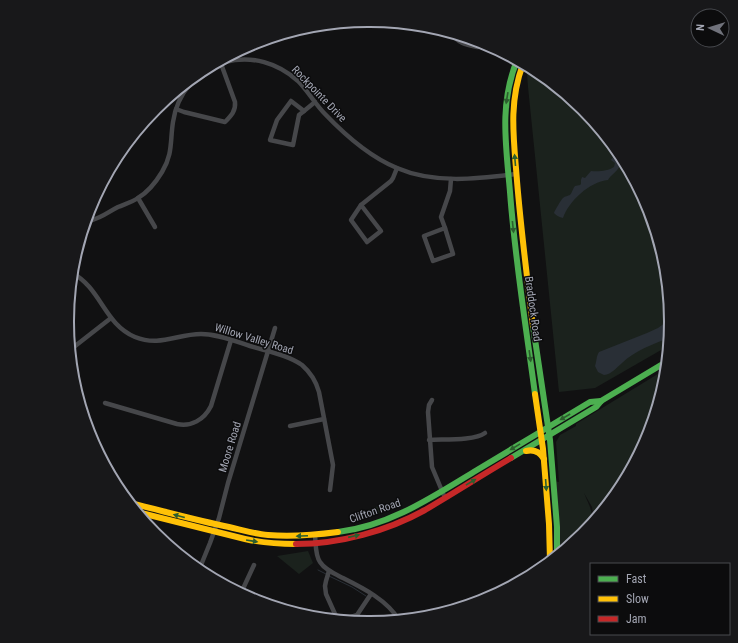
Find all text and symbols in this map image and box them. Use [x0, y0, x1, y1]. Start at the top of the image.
north arrow [690, 8, 730, 48]
text: N [694, 23, 707, 31]
street label: Rockpointe Drive [289, 63, 349, 125]
one-way arrow [504, 92, 510, 104]
one-way arrow [512, 154, 518, 166]
one-way arrow [510, 221, 517, 233]
street label: Braddock Road [522, 276, 544, 342]
street label: Willow Valley Road [213, 321, 295, 357]
one-way arrow [527, 350, 533, 362]
one-way arrow [559, 413, 571, 420]
street label: Moore Road [216, 420, 244, 474]
one-way arrow [510, 443, 520, 451]
one-way arrow [466, 478, 476, 486]
one-way arrow [543, 479, 550, 491]
street label: Clifton Road [348, 496, 402, 526]
one-way arrow [173, 512, 185, 518]
one-way arrow [295, 533, 308, 539]
one-way arrow [348, 533, 360, 539]
one-way arrow [246, 538, 259, 544]
legend [590, 563, 730, 635]
text: Fast [626, 572, 647, 586]
text: Slow [626, 592, 649, 606]
text: Jam [626, 612, 647, 626]

